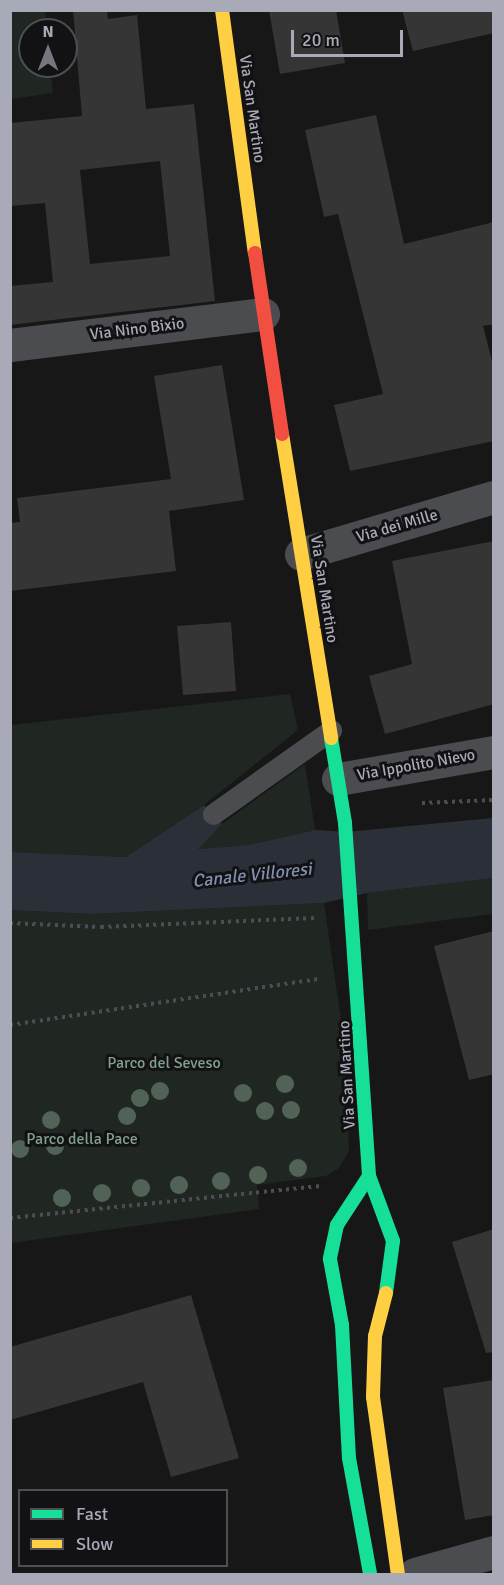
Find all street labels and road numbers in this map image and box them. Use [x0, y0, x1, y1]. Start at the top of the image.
street label: Via San Martino [235, 54, 269, 164]
street label: Via Nino Bixio [89, 314, 185, 344]
street label: Via dei Mille [354, 505, 440, 547]
street label: Via San Martino [306, 534, 342, 644]
street label: Via Ippolito Nievo [355, 745, 477, 785]
street label: Via San Martino [335, 1020, 359, 1130]

